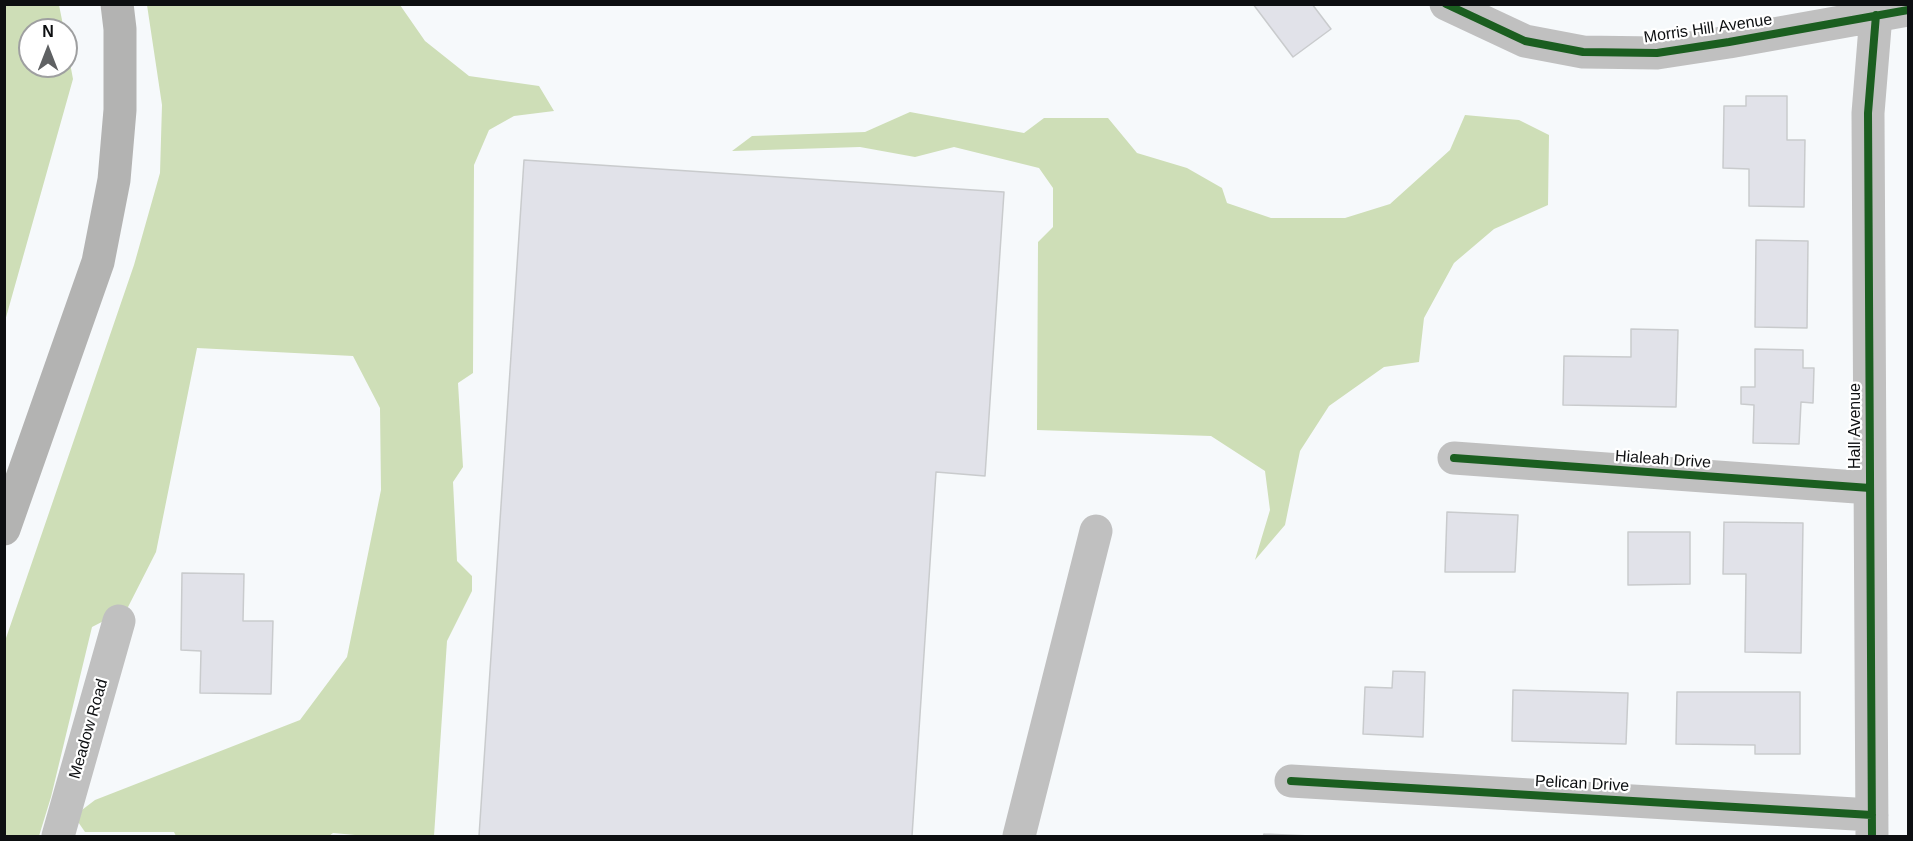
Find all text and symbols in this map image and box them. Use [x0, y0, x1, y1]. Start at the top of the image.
street label: Morris Hill Avenue [1643, 10, 1773, 48]
north arrow [18, 18, 78, 78]
text: N [42, 23, 54, 40]
street label: Hall Avenue [1846, 383, 1866, 469]
street label: Hialeah Drive [1614, 447, 1712, 473]
street label: Meadow Road [66, 677, 112, 781]
street label: Pelican Drive [1534, 772, 1630, 796]

